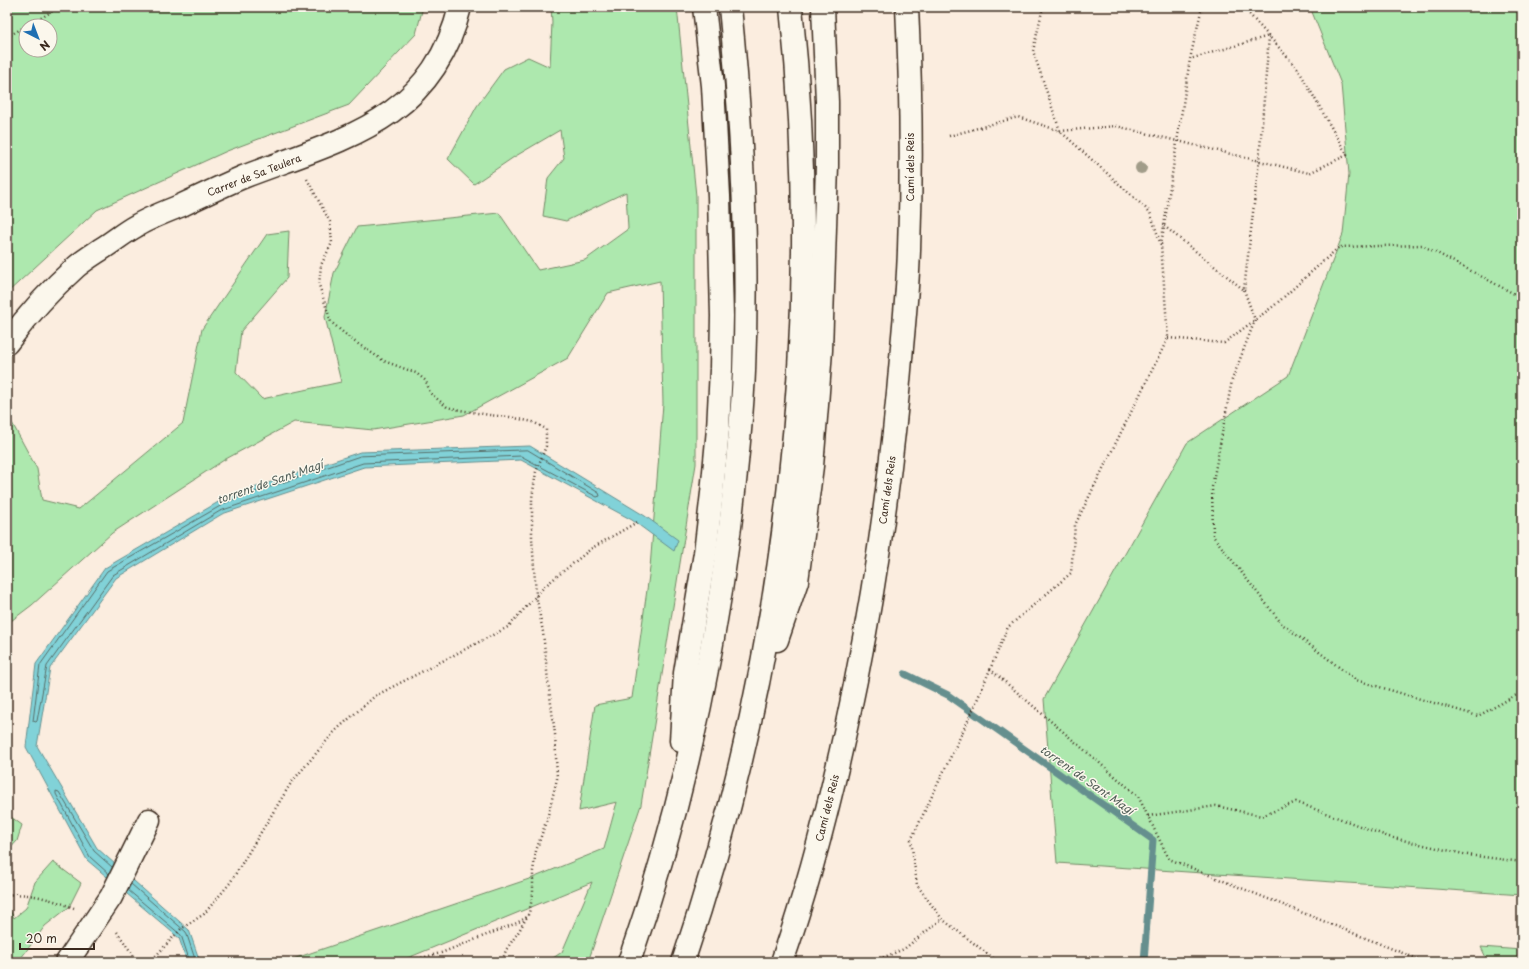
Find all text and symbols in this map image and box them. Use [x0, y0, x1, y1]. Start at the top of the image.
north arrow [18, 18, 58, 58]
text: N [36, 37, 54, 55]
street label: Camí dels Reis [902, 132, 917, 201]
street label: Carrer de Sa Teulera [205, 149, 304, 199]
street label: Camí dels Reis [874, 454, 899, 525]
water label: torrent de Sant Magí [214, 455, 328, 508]
water label: torrent de Sant Magí [1037, 741, 1140, 820]
street label: Camí dels Reis [811, 772, 842, 843]
scale bar [20, 925, 94, 951]
text: 20 m [26, 929, 57, 947]

